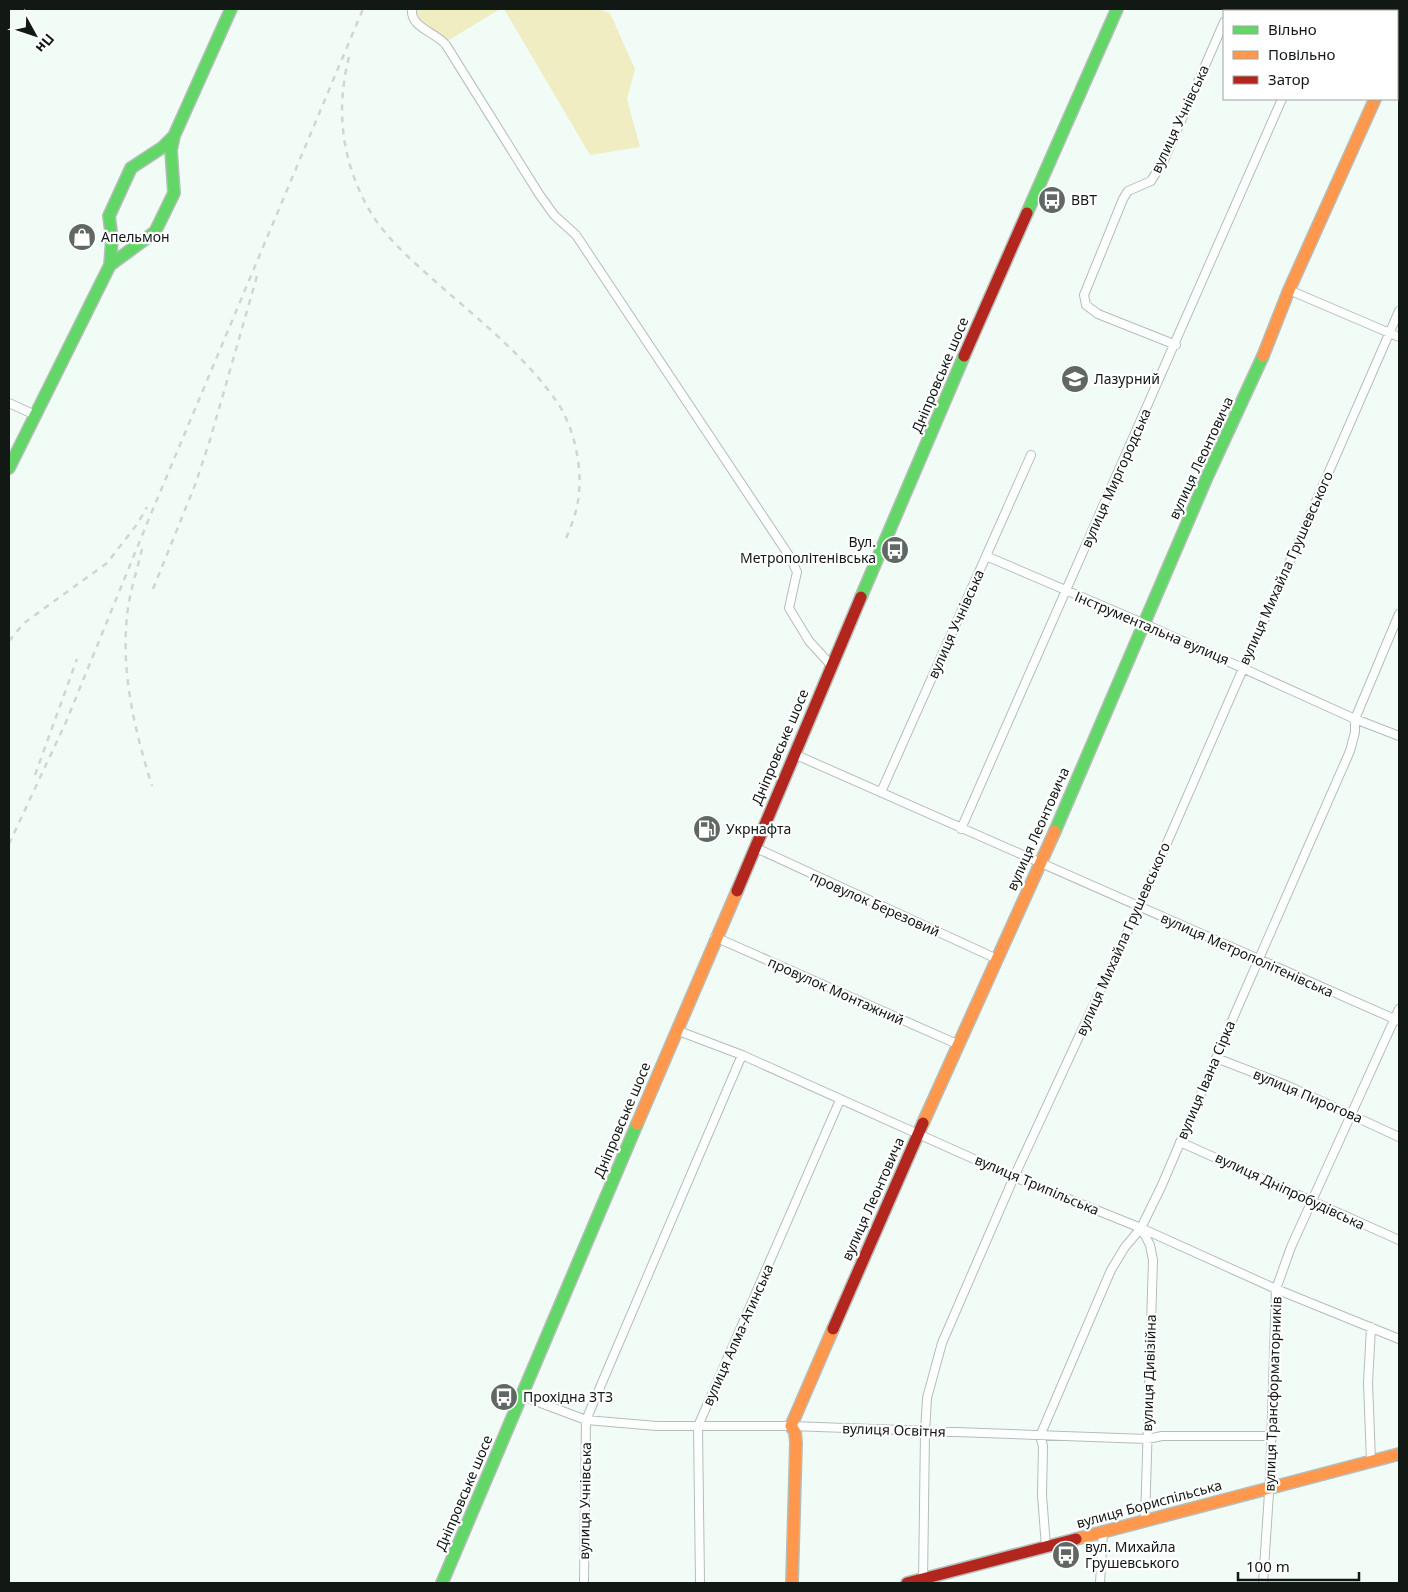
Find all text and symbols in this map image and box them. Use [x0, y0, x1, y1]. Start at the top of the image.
north arrow [10, 10, 60, 60]
legend [1223, 10, 1398, 100]
text: Вільно [1268, 19, 1317, 39]
text: Пн [32, 30, 59, 57]
text: Повільно [1268, 44, 1335, 64]
street label: вулиця Учнівська [1146, 62, 1213, 176]
text: Затор [1268, 69, 1310, 89]
bus stop icon: ВВТ [1037, 185, 1067, 215]
place label: ВВТ [1071, 190, 1097, 209]
shop icon: Апельмон [67, 222, 97, 252]
place label: Апельмон [101, 227, 170, 246]
street label: Дніпровське шосе [907, 314, 973, 436]
school or university icon: Лазурний [1060, 364, 1090, 394]
place label: Лазурний [1094, 369, 1160, 388]
street label: вулиця Леонтовича [1164, 393, 1237, 522]
street label: вулиця Миргородська [1076, 405, 1155, 550]
street label: вулиця Михайла Грушевського [1234, 468, 1337, 668]
place label: Вул. Метрополітенівська [740, 532, 876, 567]
bus stop icon: Вул. Метрополітенівська [880, 535, 910, 565]
street label: вулиця Учнівська [923, 566, 988, 681]
street label: Інструментальна вулиця [1072, 586, 1232, 669]
street label: Дніпровське шосе [747, 686, 813, 808]
street label: вулиця Леонтовича [1002, 764, 1073, 893]
fuel station icon: Укрнафта [692, 814, 722, 844]
place label: Укрнафта [726, 819, 791, 838]
street label: вулиця Михайла Грушевського [1071, 839, 1174, 1039]
street label: провулок Березовий [807, 866, 943, 941]
street label: вулиця Метрополітенівська [1158, 908, 1337, 1001]
street label: провулок Монтажний [765, 952, 907, 1029]
street label: вулиця Івана Сірка [1172, 1018, 1239, 1142]
street label: Дніпровське шосе [589, 1059, 655, 1181]
street label: вулиця Пирогова [1251, 1064, 1366, 1127]
street label: вулиця Леонтовича [837, 1134, 908, 1263]
street label: вулиця Дніпробудівська [1212, 1148, 1368, 1234]
street label: вулиця Трипільська [972, 1150, 1102, 1219]
street label: вулиця Алма-Атинська [698, 1261, 777, 1409]
street label: вулиця Трансформаторників [1260, 1296, 1285, 1492]
street label: вулиця Дивізійна [1137, 1314, 1160, 1432]
bus stop icon: Прохідна ЗТЗ [489, 1382, 519, 1412]
place label: Прохідна ЗТЗ [523, 1387, 613, 1406]
street label: вулиця Освітня [842, 1418, 946, 1441]
street label: Дніпровське шосе [431, 1432, 497, 1554]
street label: вулиця Учнівська [574, 1442, 595, 1560]
street label: вулиця Бориспільська [1074, 1475, 1224, 1532]
place label: вул. Михайла Грушевського [1085, 1537, 1179, 1572]
bus stop icon: вул. Михайла Грушевського [1051, 1540, 1081, 1570]
scale bar [1238, 1550, 1359, 1582]
text: 100 m [1246, 1556, 1290, 1576]

